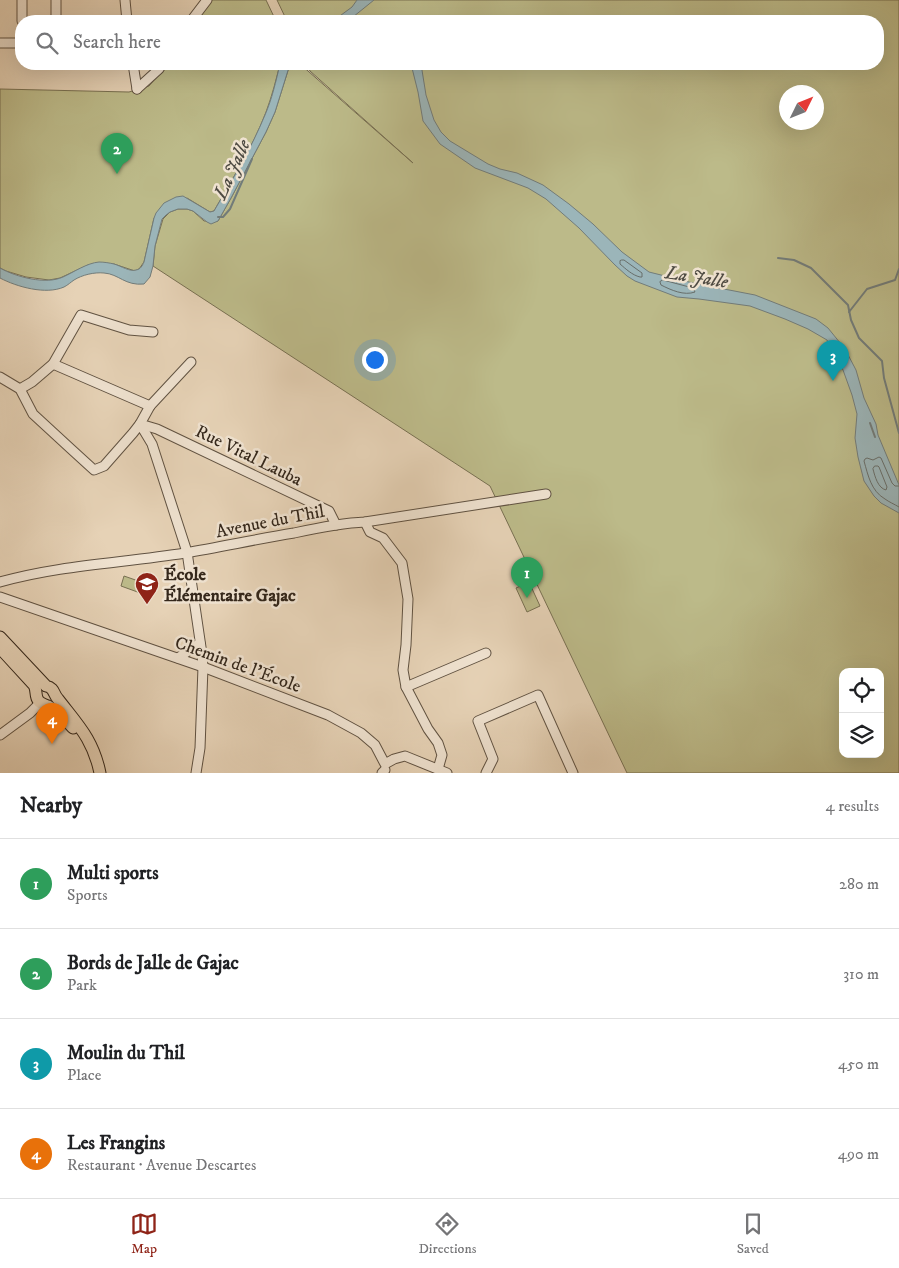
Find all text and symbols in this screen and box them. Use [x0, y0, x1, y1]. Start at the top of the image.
search box [15, 15, 884, 70]
icon: search [33, 29, 61, 57]
text: Search here [73, 31, 161, 54]
north arrow [779, 85, 824, 130]
pin: 2 [101, 133, 133, 174]
water label: La Jalle [209, 136, 256, 204]
water label: La Jalle [663, 261, 730, 294]
pin: 3 [817, 340, 849, 381]
your location [362, 347, 388, 373]
street label: Rue Vital Lauba [192, 421, 306, 491]
street label: Avenue du Thil [214, 501, 327, 543]
pin: 1 [511, 557, 543, 598]
place label: École Élémentaire Gajac [164, 563, 296, 607]
school or university icon: École Élémentaire Gajac [134, 571, 160, 605]
street label: Chemin de l'École [172, 632, 304, 698]
map controls [839, 668, 884, 758]
button: locate [839, 668, 884, 713]
pin: 4 [36, 703, 68, 744]
button: layers [839, 713, 884, 758]
text: Nearby [20, 793, 82, 819]
text: 4 results [826, 796, 879, 816]
text: Multi sports [67, 862, 159, 885]
text: 1 [33, 874, 39, 894]
text: 280 m [839, 874, 879, 894]
text: Sports [67, 885, 108, 905]
text: Bords de Jalle de Gajac [67, 952, 239, 975]
text: 2 [32, 964, 40, 984]
text: 310 m [843, 964, 879, 984]
text: Park [67, 975, 97, 995]
text: Moulin du Thil [67, 1042, 185, 1065]
text: 3 [33, 1054, 39, 1074]
text: 450 m [838, 1054, 879, 1074]
text: Place [67, 1065, 101, 1085]
text: Les Frangins [67, 1132, 165, 1155]
text: 4 [31, 1144, 41, 1164]
text: 490 m [838, 1144, 879, 1164]
text: Restaurant · Avenue Descartes [67, 1155, 256, 1175]
tab: Map [130, 1210, 158, 1258]
tab: Directions [418, 1210, 476, 1258]
tab: Saved [737, 1210, 769, 1258]

